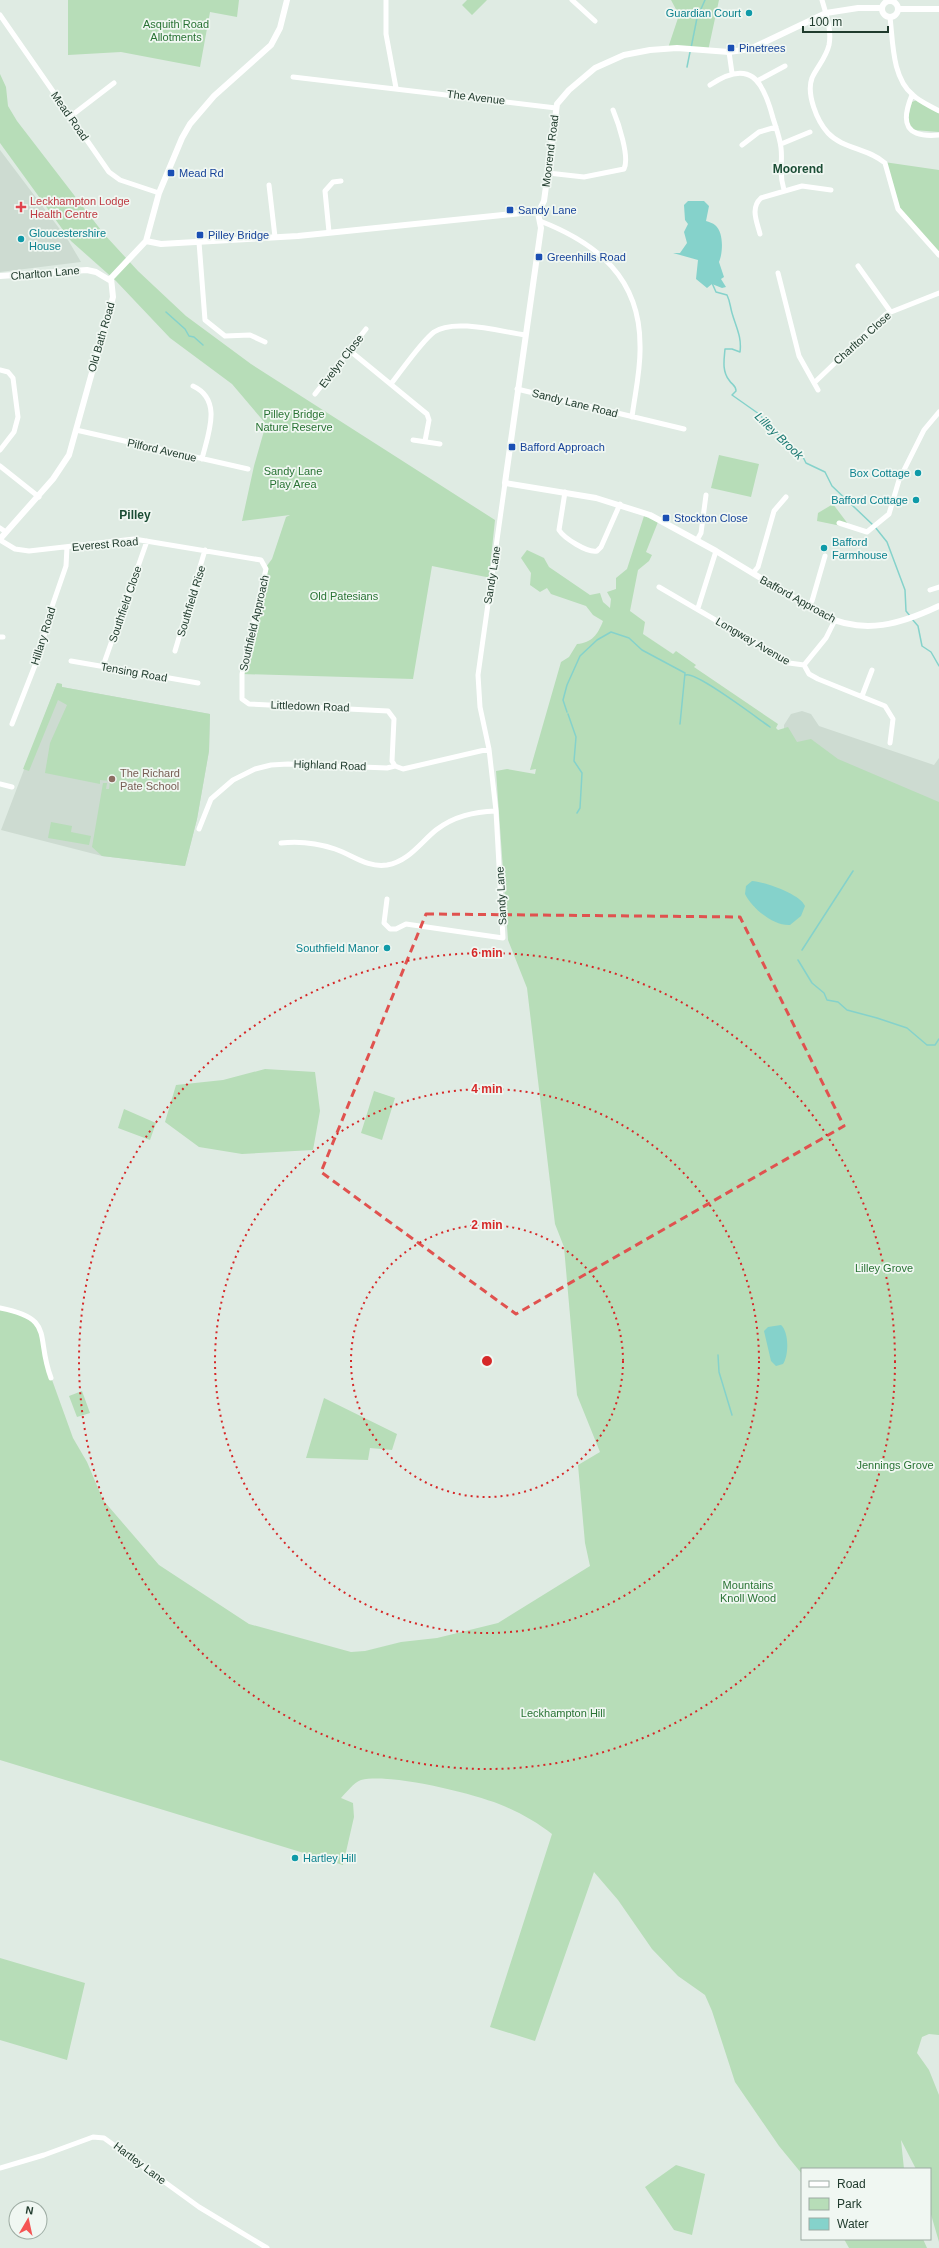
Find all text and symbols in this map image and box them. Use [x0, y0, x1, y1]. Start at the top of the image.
place label: Guardian Court [666, 7, 741, 19]
marker: Guardian Court [744, 8, 754, 18]
scale bar [803, 8, 888, 34]
text: 100 m [809, 15, 842, 29]
park label: Asquith Road Allotments [143, 18, 209, 43]
place label: Pinetrees [739, 42, 786, 54]
marker: Pinetrees [726, 43, 736, 53]
street label: The Avenue [446, 87, 506, 107]
street label: Mead Road [49, 89, 91, 143]
street label: Moorend Road [540, 114, 560, 188]
district label: Moorend [773, 162, 823, 176]
place label: Mead Rd [179, 167, 224, 179]
marker: Mead Rd [166, 168, 176, 178]
place label: Leckhampton Lodge Health Centre [30, 195, 130, 220]
marker: Leckhampton Lodge Health Centre [15, 201, 27, 213]
place label: Sandy Lane [518, 204, 577, 216]
marker: Sandy Lane [505, 205, 515, 215]
place label: Gloucestershire House [29, 227, 106, 252]
place label: Pilley Bridge [208, 229, 269, 241]
marker: Pilley Bridge [195, 230, 205, 240]
marker: Gloucestershire House [16, 234, 26, 244]
place label: Greenhills Road [547, 251, 626, 263]
marker: Greenhills Road [534, 252, 544, 262]
street label: Charlton Lane [10, 264, 80, 282]
street label: Old Bath Road [85, 301, 117, 373]
street label: Charlton Close [831, 309, 893, 367]
street label: Evelyn Close [317, 332, 365, 390]
street label: Sandy Lane Road [531, 387, 619, 419]
park label: Pilley Bridge Nature Reserve [255, 408, 333, 433]
water label: Lilley Brook [752, 409, 807, 463]
street label: Pilford Avenue [126, 436, 198, 464]
place label: Bafford Approach [520, 441, 605, 453]
marker: Bafford Approach [507, 442, 517, 452]
park label: Sandy Lane Play Area [264, 465, 322, 490]
place label: Box Cottage [849, 467, 910, 479]
marker: Box Cottage [913, 468, 923, 478]
place label: Bafford Cottage [831, 494, 908, 506]
marker: Bafford Cottage [911, 495, 921, 505]
district label: Pilley [119, 508, 151, 522]
place label: Stockton Close [674, 512, 748, 524]
marker: Stockton Close [661, 513, 671, 523]
street label: Everest Road [71, 535, 139, 553]
place label: Bafford Farmhouse [832, 536, 888, 561]
marker: Bafford Farmhouse [819, 543, 829, 553]
street label: Sandy Lane [481, 545, 503, 605]
street label: Southfield Close [106, 564, 144, 644]
street label: Southfield Rise [174, 564, 208, 638]
street label: Bafford Approach [758, 573, 838, 625]
street label: Southfield Approach [237, 574, 271, 672]
park label: Old Patesians [310, 590, 379, 602]
street label: Hillary Road [29, 606, 57, 666]
street label: Longway Avenue [714, 615, 792, 667]
street label: Tensing Road [100, 660, 168, 684]
street label: Littledown Road [270, 699, 350, 713]
street label: Highland Road [293, 758, 367, 772]
place label: The Richard Pate School [120, 767, 180, 792]
marker: The Richard Pate School [107, 774, 117, 784]
street label: Sandy Lane [493, 866, 509, 926]
place label: Southfield Manor [296, 942, 379, 954]
marker: Southfield Manor [382, 943, 392, 953]
text: 6 min [471, 946, 503, 960]
text: 4 min [471, 1082, 503, 1096]
text: 2 min [471, 1218, 503, 1232]
park label: Lilley Grove [855, 1262, 913, 1274]
centre of rings [480, 1354, 494, 1368]
park label: Jennings Grove [856, 1459, 934, 1471]
park label: Mountains Knoll Wood [720, 1579, 776, 1604]
park label: Leckhampton Hill [521, 1707, 605, 1719]
place label: Hartley Hill [303, 1852, 356, 1864]
marker: Hartley Hill [290, 1853, 300, 1863]
street label: Hartley Lane [111, 2139, 169, 2187]
legend [801, 2168, 931, 2240]
text: Road [837, 2177, 866, 2191]
text: Park [837, 2197, 863, 2211]
north arrow [8, 2200, 48, 2240]
text: N [25, 2204, 34, 2217]
text: Water [837, 2217, 869, 2231]

